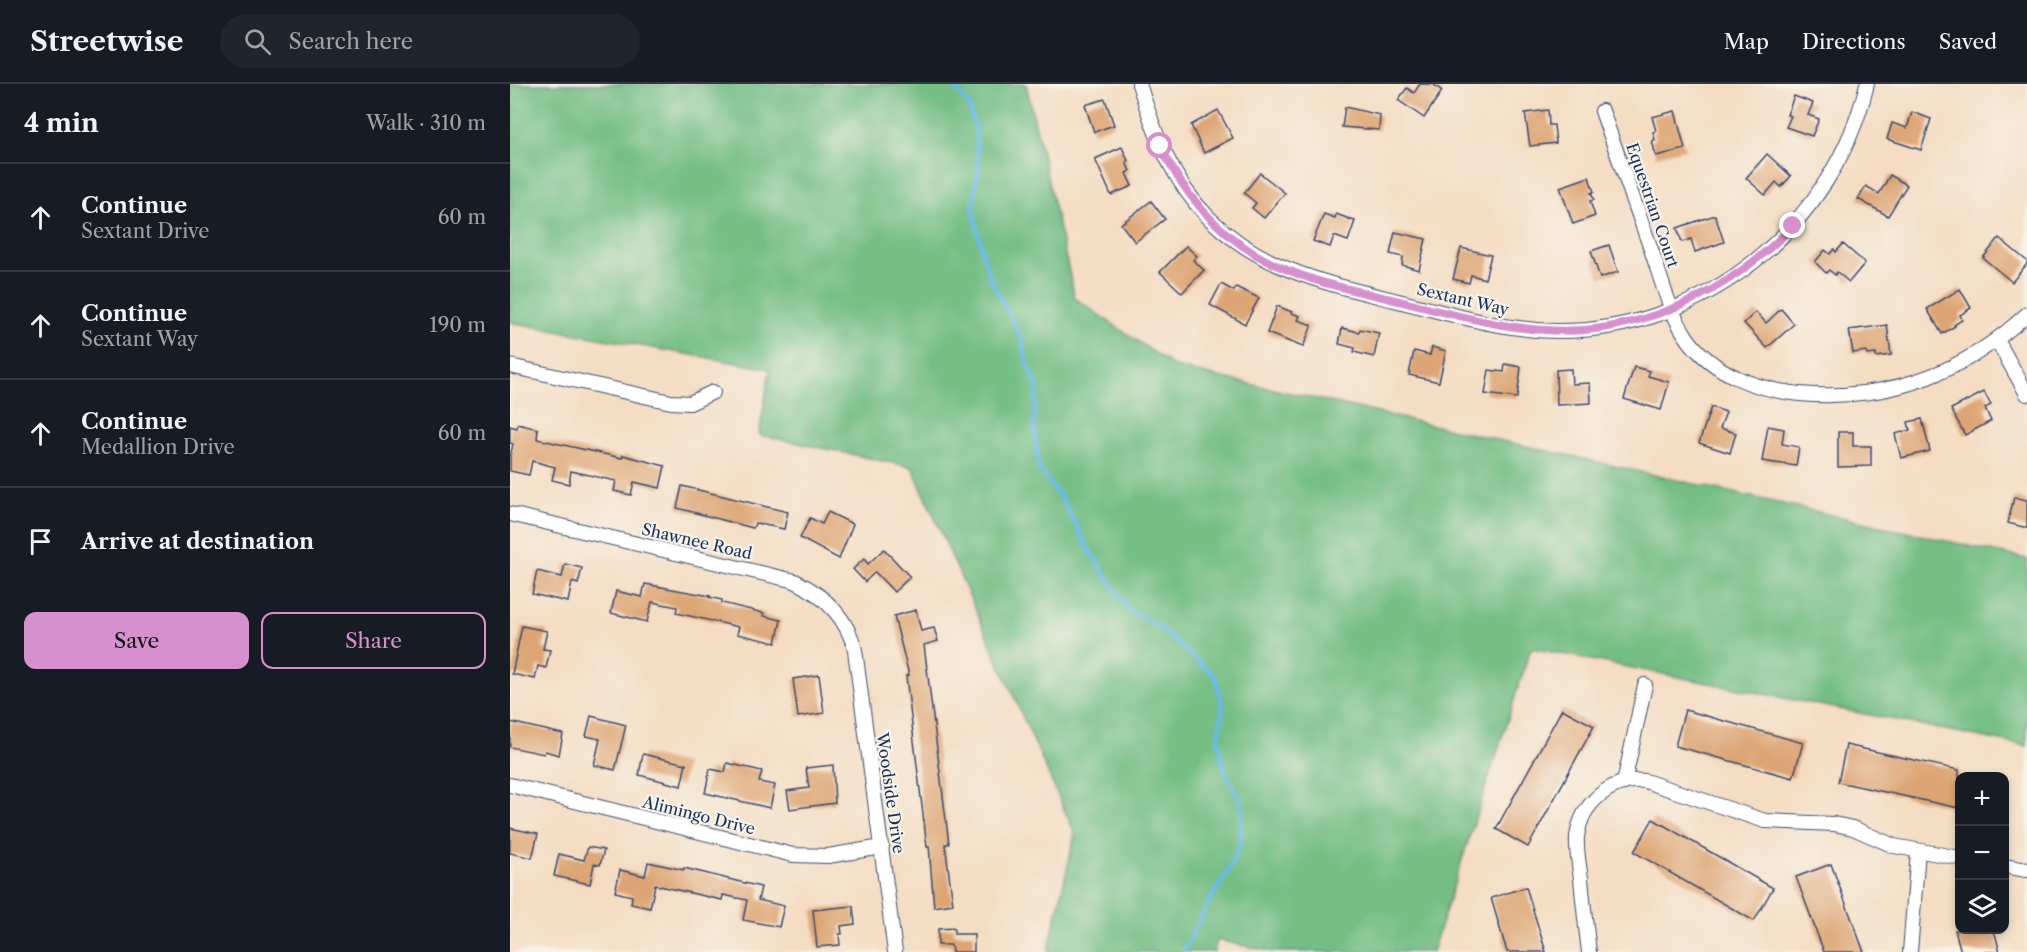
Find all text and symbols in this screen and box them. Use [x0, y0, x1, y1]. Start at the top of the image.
search box [220, 14, 640, 68]
text: Streetwise [30, 24, 184, 58]
icon: search [241, 25, 274, 58]
text: Search here [289, 28, 413, 55]
text: Map [1724, 29, 1769, 54]
text: Directions [1802, 29, 1906, 54]
text: Saved [1939, 29, 1997, 54]
text: 4 min [24, 107, 99, 139]
text: Walk · 310 m [366, 111, 486, 135]
route start [1146, 132, 1172, 158]
street label: Equestrian Court [1622, 140, 1684, 270]
text: Continue [81, 192, 187, 219]
icon: ahead [24, 201, 57, 234]
text: 60 m [438, 205, 486, 229]
route end [1779, 212, 1805, 238]
text: Sextant Drive [81, 219, 210, 243]
street label: Sextant Way [1415, 279, 1512, 320]
text: Continue [81, 300, 187, 327]
icon: ahead [24, 309, 57, 342]
text: 190 m [429, 313, 486, 337]
text: Sextant Way [81, 327, 198, 351]
text: Continue [81, 408, 187, 435]
icon: ahead [24, 417, 57, 450]
text: 60 m [438, 421, 486, 445]
text: Medallion Drive [81, 435, 235, 459]
street label: Shawnee Road [640, 519, 754, 563]
icon: arrive [24, 525, 57, 558]
text: Arrive at destination [81, 528, 314, 555]
button: Save [24, 612, 249, 669]
button: Share [261, 612, 486, 669]
street label: Woodside Drive [872, 730, 909, 855]
map controls [1955, 772, 2009, 934]
button: + [1955, 772, 2009, 826]
street label: Alimingo Drive [640, 791, 757, 839]
button: − [1955, 826, 2009, 880]
button: layers [1955, 880, 2009, 934]

